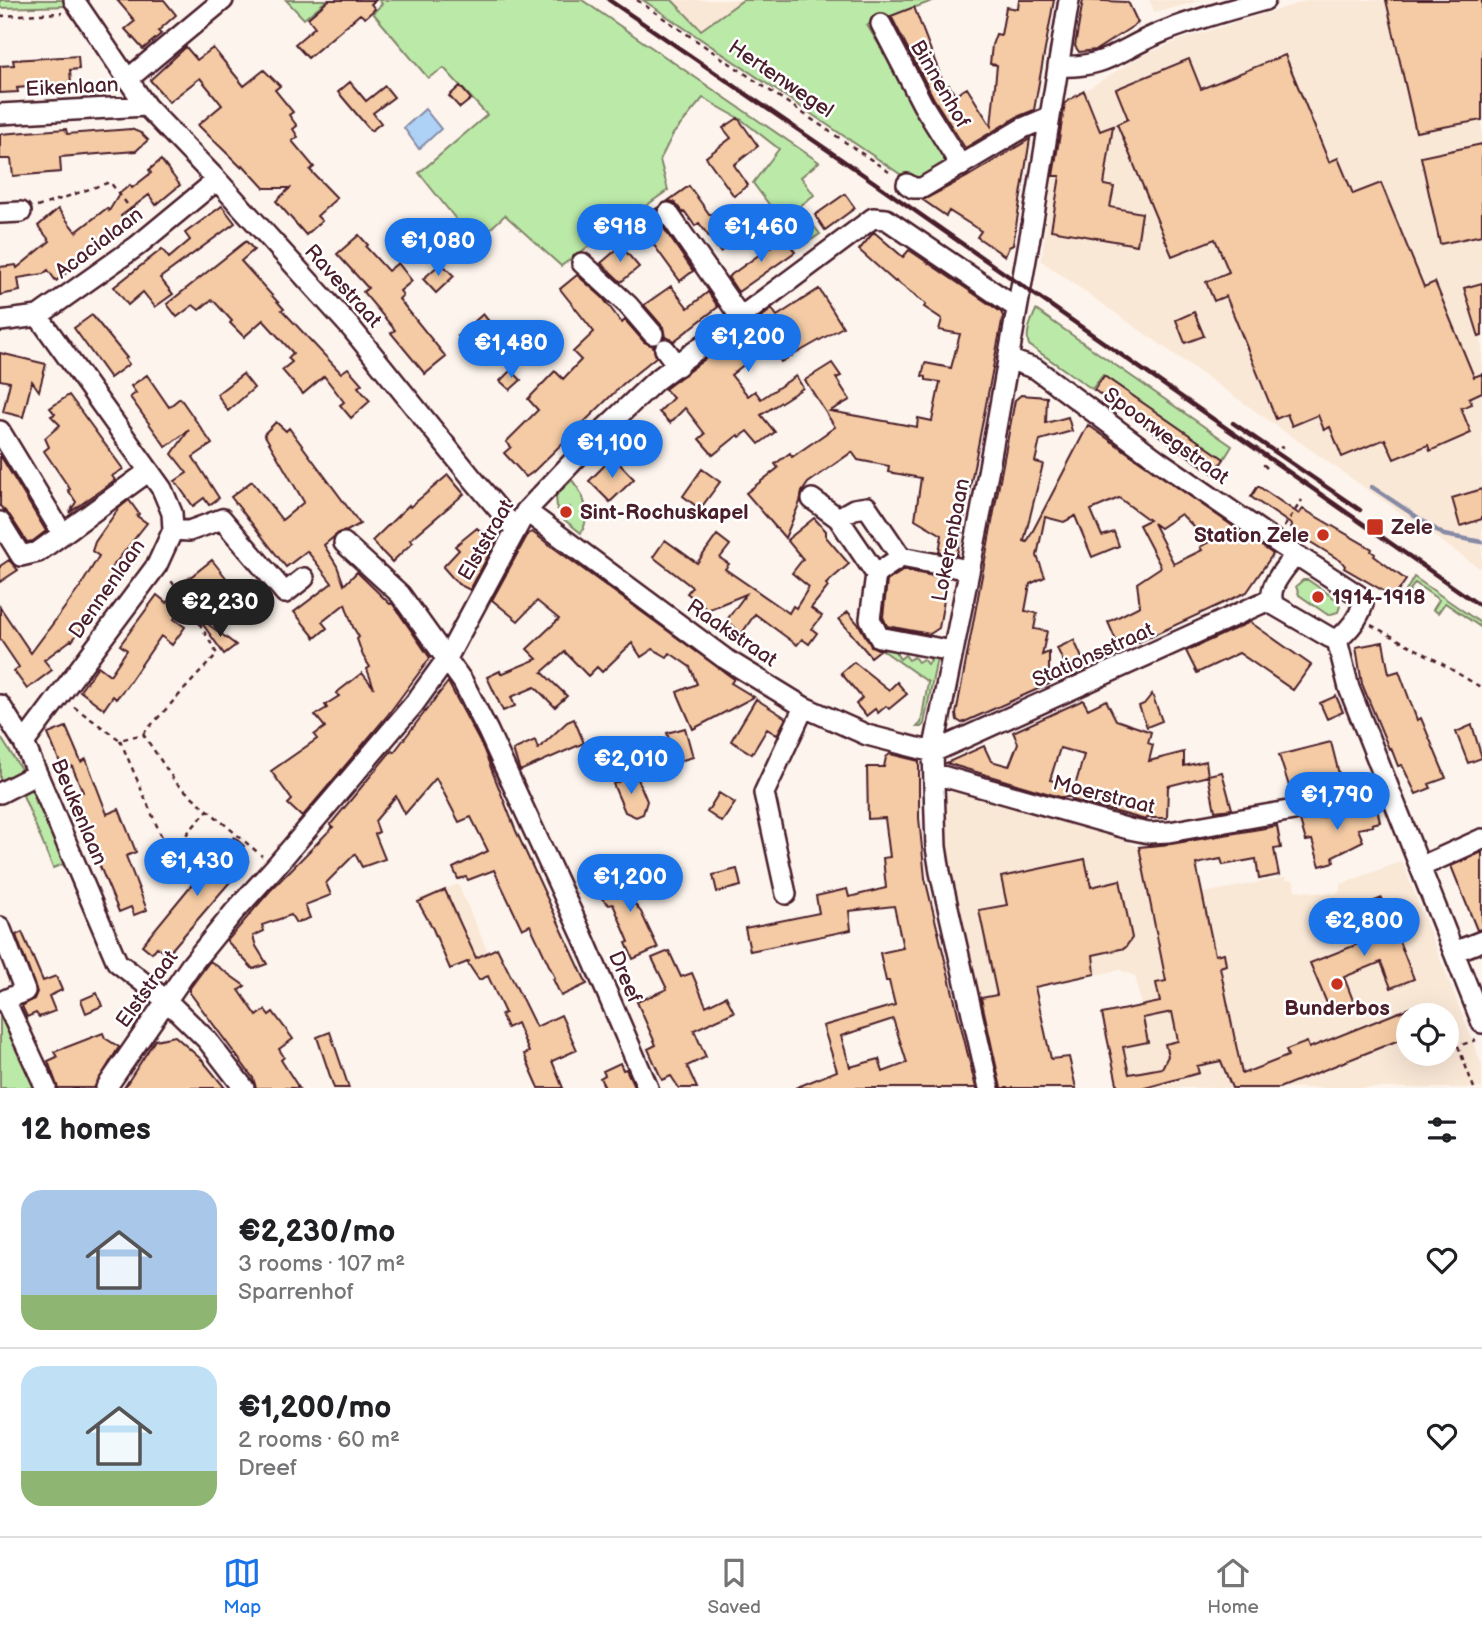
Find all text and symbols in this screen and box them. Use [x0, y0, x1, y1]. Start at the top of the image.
street label: Hertenwegel [724, 35, 838, 123]
street label: Binnenhof [905, 36, 975, 133]
street label: Eikenlaan [25, 72, 119, 102]
street label: Acacialaan [50, 202, 148, 284]
pin: €918 [579, 204, 661, 264]
pin: €1,460 [704, 204, 818, 264]
text: €918 [593, 213, 647, 241]
text: €1,460 [724, 213, 798, 241]
pin: €1,080 [381, 218, 495, 278]
text: €1,080 [401, 227, 475, 255]
street label: Ravestraat [299, 239, 387, 333]
pin: €1,200 [691, 314, 805, 374]
pin: €1,480 [454, 320, 568, 380]
text: €1,200 [711, 323, 785, 351]
text: €1,480 [474, 329, 548, 357]
street label: Spoorwegstraat [1098, 382, 1234, 490]
pin: €1,100 [555, 420, 669, 480]
text: €1,100 [577, 429, 647, 457]
street label: Lokerenbaan [927, 476, 975, 604]
street label: Elststraat [453, 495, 519, 585]
place label: Sint-Rochuskapel [580, 500, 749, 525]
marker: Sint-Rochuskapel [558, 504, 574, 520]
place label: Zele [1391, 515, 1433, 540]
marker: Zele [1365, 517, 1385, 537]
place label: Station Zele [1194, 523, 1309, 548]
marker: Station Zele [1315, 527, 1331, 543]
street label: Dennenlaan [64, 534, 150, 644]
pin: €2,230 [163, 580, 277, 639]
place label: 1914-1918 [1332, 585, 1426, 610]
text: €2,230 [181, 588, 259, 616]
marker: 1914-1918 [1310, 589, 1326, 605]
street label: Raakstraat [682, 594, 782, 673]
street label: Stationsstraat [1028, 617, 1158, 693]
pin: €2,010 [574, 736, 688, 796]
text: €2,010 [594, 745, 668, 773]
street label: Beukenlaan [45, 755, 113, 869]
street label: Moerstraat [1050, 770, 1158, 820]
pin: €1,790 [1280, 772, 1394, 832]
text: €1,790 [1301, 781, 1373, 809]
pin: €1,430 [140, 838, 254, 898]
text: €1,430 [160, 847, 234, 875]
pin: €1,200 [573, 855, 687, 914]
text: €1,200 [593, 863, 667, 891]
pin: €2,800 [1307, 898, 1421, 958]
text: €2,800 [1325, 907, 1403, 935]
street label: Elststraat [111, 945, 184, 1033]
street label: Dreef [603, 947, 647, 1007]
marker: Bunderbos [1329, 976, 1345, 992]
place label: Bunderbos [1284, 996, 1390, 1021]
map controls [1396, 1003, 1459, 1066]
button: locate [1396, 1003, 1459, 1066]
icon: filters [1423, 1111, 1461, 1149]
text: 12 homes [21, 1112, 151, 1148]
text: €2,230/mo [238, 1214, 395, 1250]
icon: home [77, 1218, 161, 1302]
icon: heart [1423, 1241, 1461, 1279]
text: 3 rooms · 107 m² [238, 1250, 405, 1278]
text: Sparrenhof [238, 1278, 354, 1306]
text: €1,200/mo [238, 1390, 391, 1426]
icon: home [77, 1394, 161, 1478]
icon: heart [1423, 1417, 1461, 1455]
text: 2 rooms · 60 m² [238, 1426, 400, 1454]
text: Dreef [238, 1454, 297, 1482]
tab: Map [223, 1554, 261, 1619]
tab: Saved [708, 1554, 761, 1619]
tab: Home [1207, 1554, 1259, 1619]

